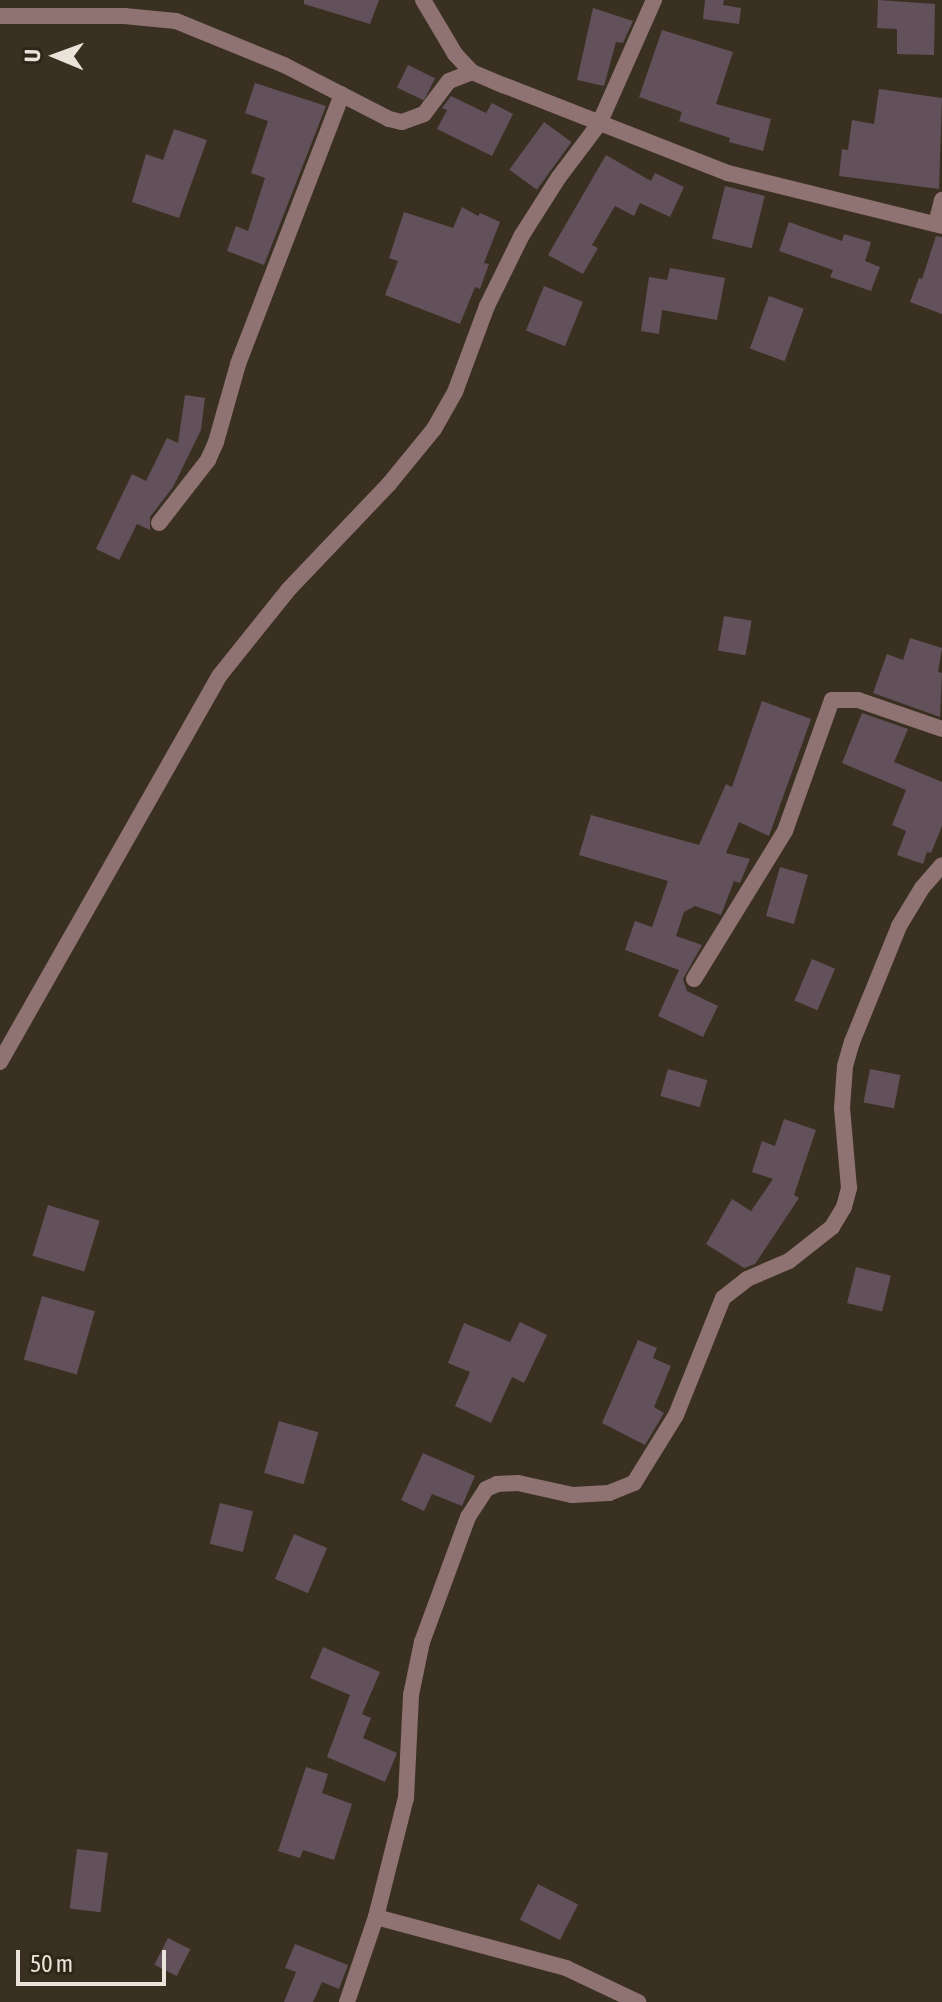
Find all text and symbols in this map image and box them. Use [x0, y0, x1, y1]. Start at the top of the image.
north arrow [16, 16, 96, 96]
text: U [19, 49, 45, 62]
scale bar [20, 1934, 170, 1984]
text: 50 m [30, 1950, 73, 1977]

